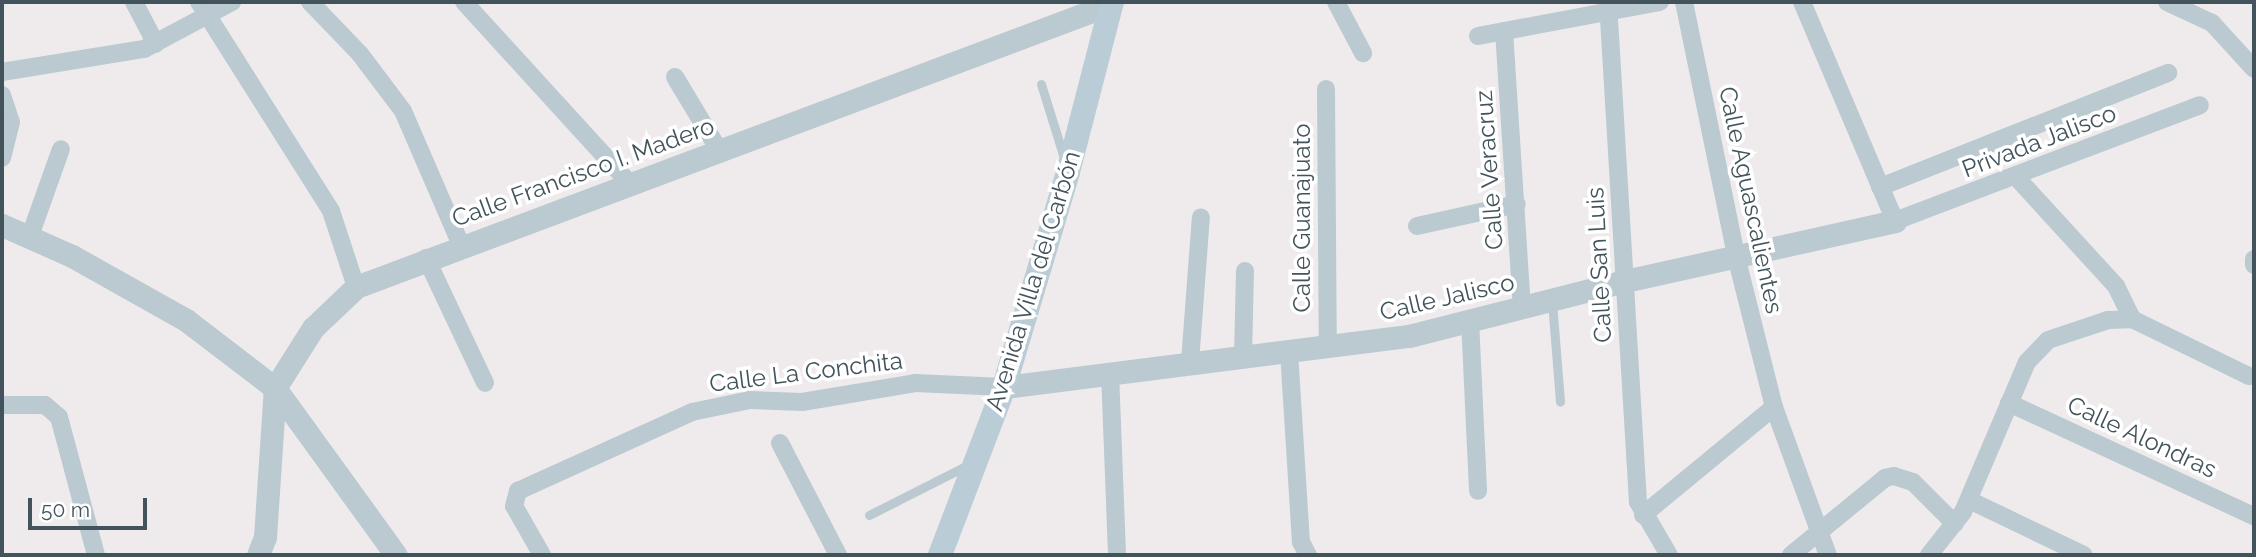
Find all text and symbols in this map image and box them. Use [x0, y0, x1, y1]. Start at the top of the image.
street label: Calle Aguascalientes [1713, 84, 1789, 316]
street label: Calle Veracruz [1469, 89, 1509, 251]
street label: Privada Jalisco [1958, 98, 2120, 184]
street label: Calle Francisco I. Madero [448, 111, 718, 233]
street label: Calle Guanajuato [1288, 123, 1316, 313]
street label: Avenida Villa del Carbón [980, 147, 1086, 415]
street label: Calle San Luis [1581, 187, 1617, 343]
street label: Calle Jalisco [1377, 267, 1517, 327]
street label: Calle La Conchita [708, 346, 904, 398]
street label: Calle Alondras [2063, 390, 2221, 484]
scale bar [32, 484, 150, 528]
text: 50 m [41, 497, 90, 522]

